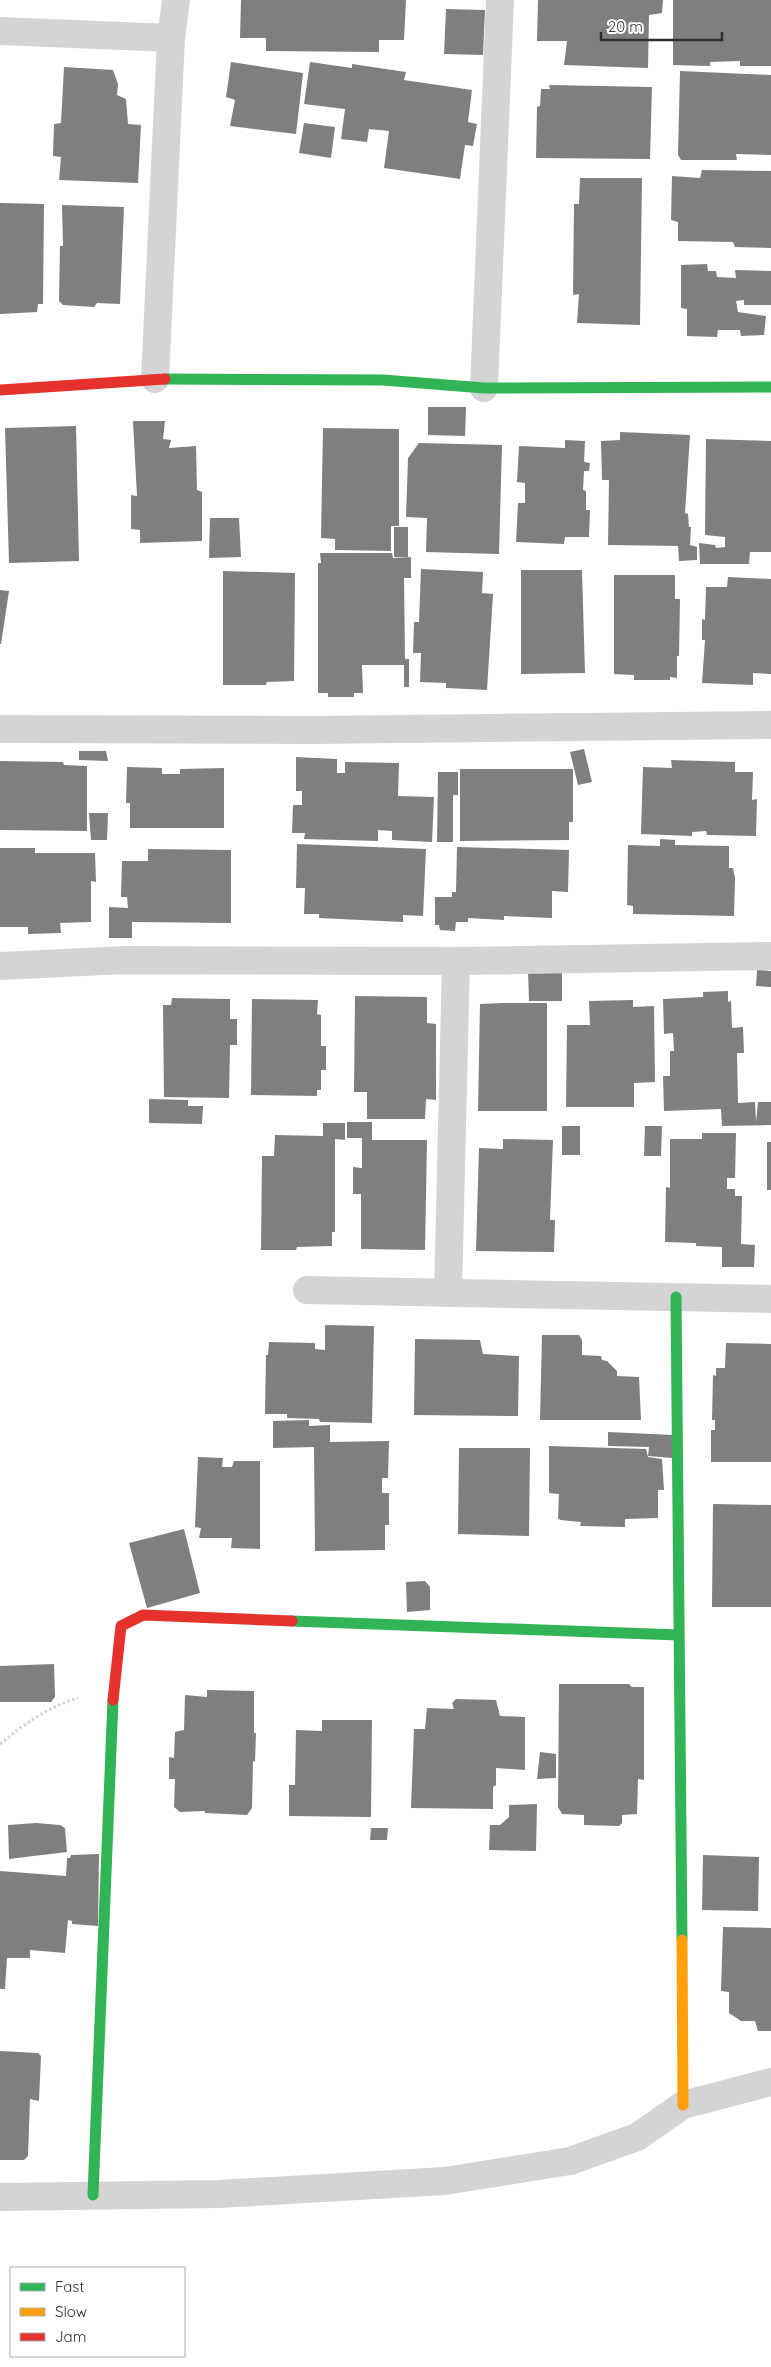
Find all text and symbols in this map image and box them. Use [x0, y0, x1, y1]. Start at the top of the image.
scale bar [601, 10, 722, 42]
text: 20 m [608, 17, 643, 36]
legend [10, 2267, 185, 2357]
text: Fast [55, 2277, 84, 2296]
text: Slow [55, 2302, 87, 2321]
text: Jam [55, 2327, 86, 2346]

